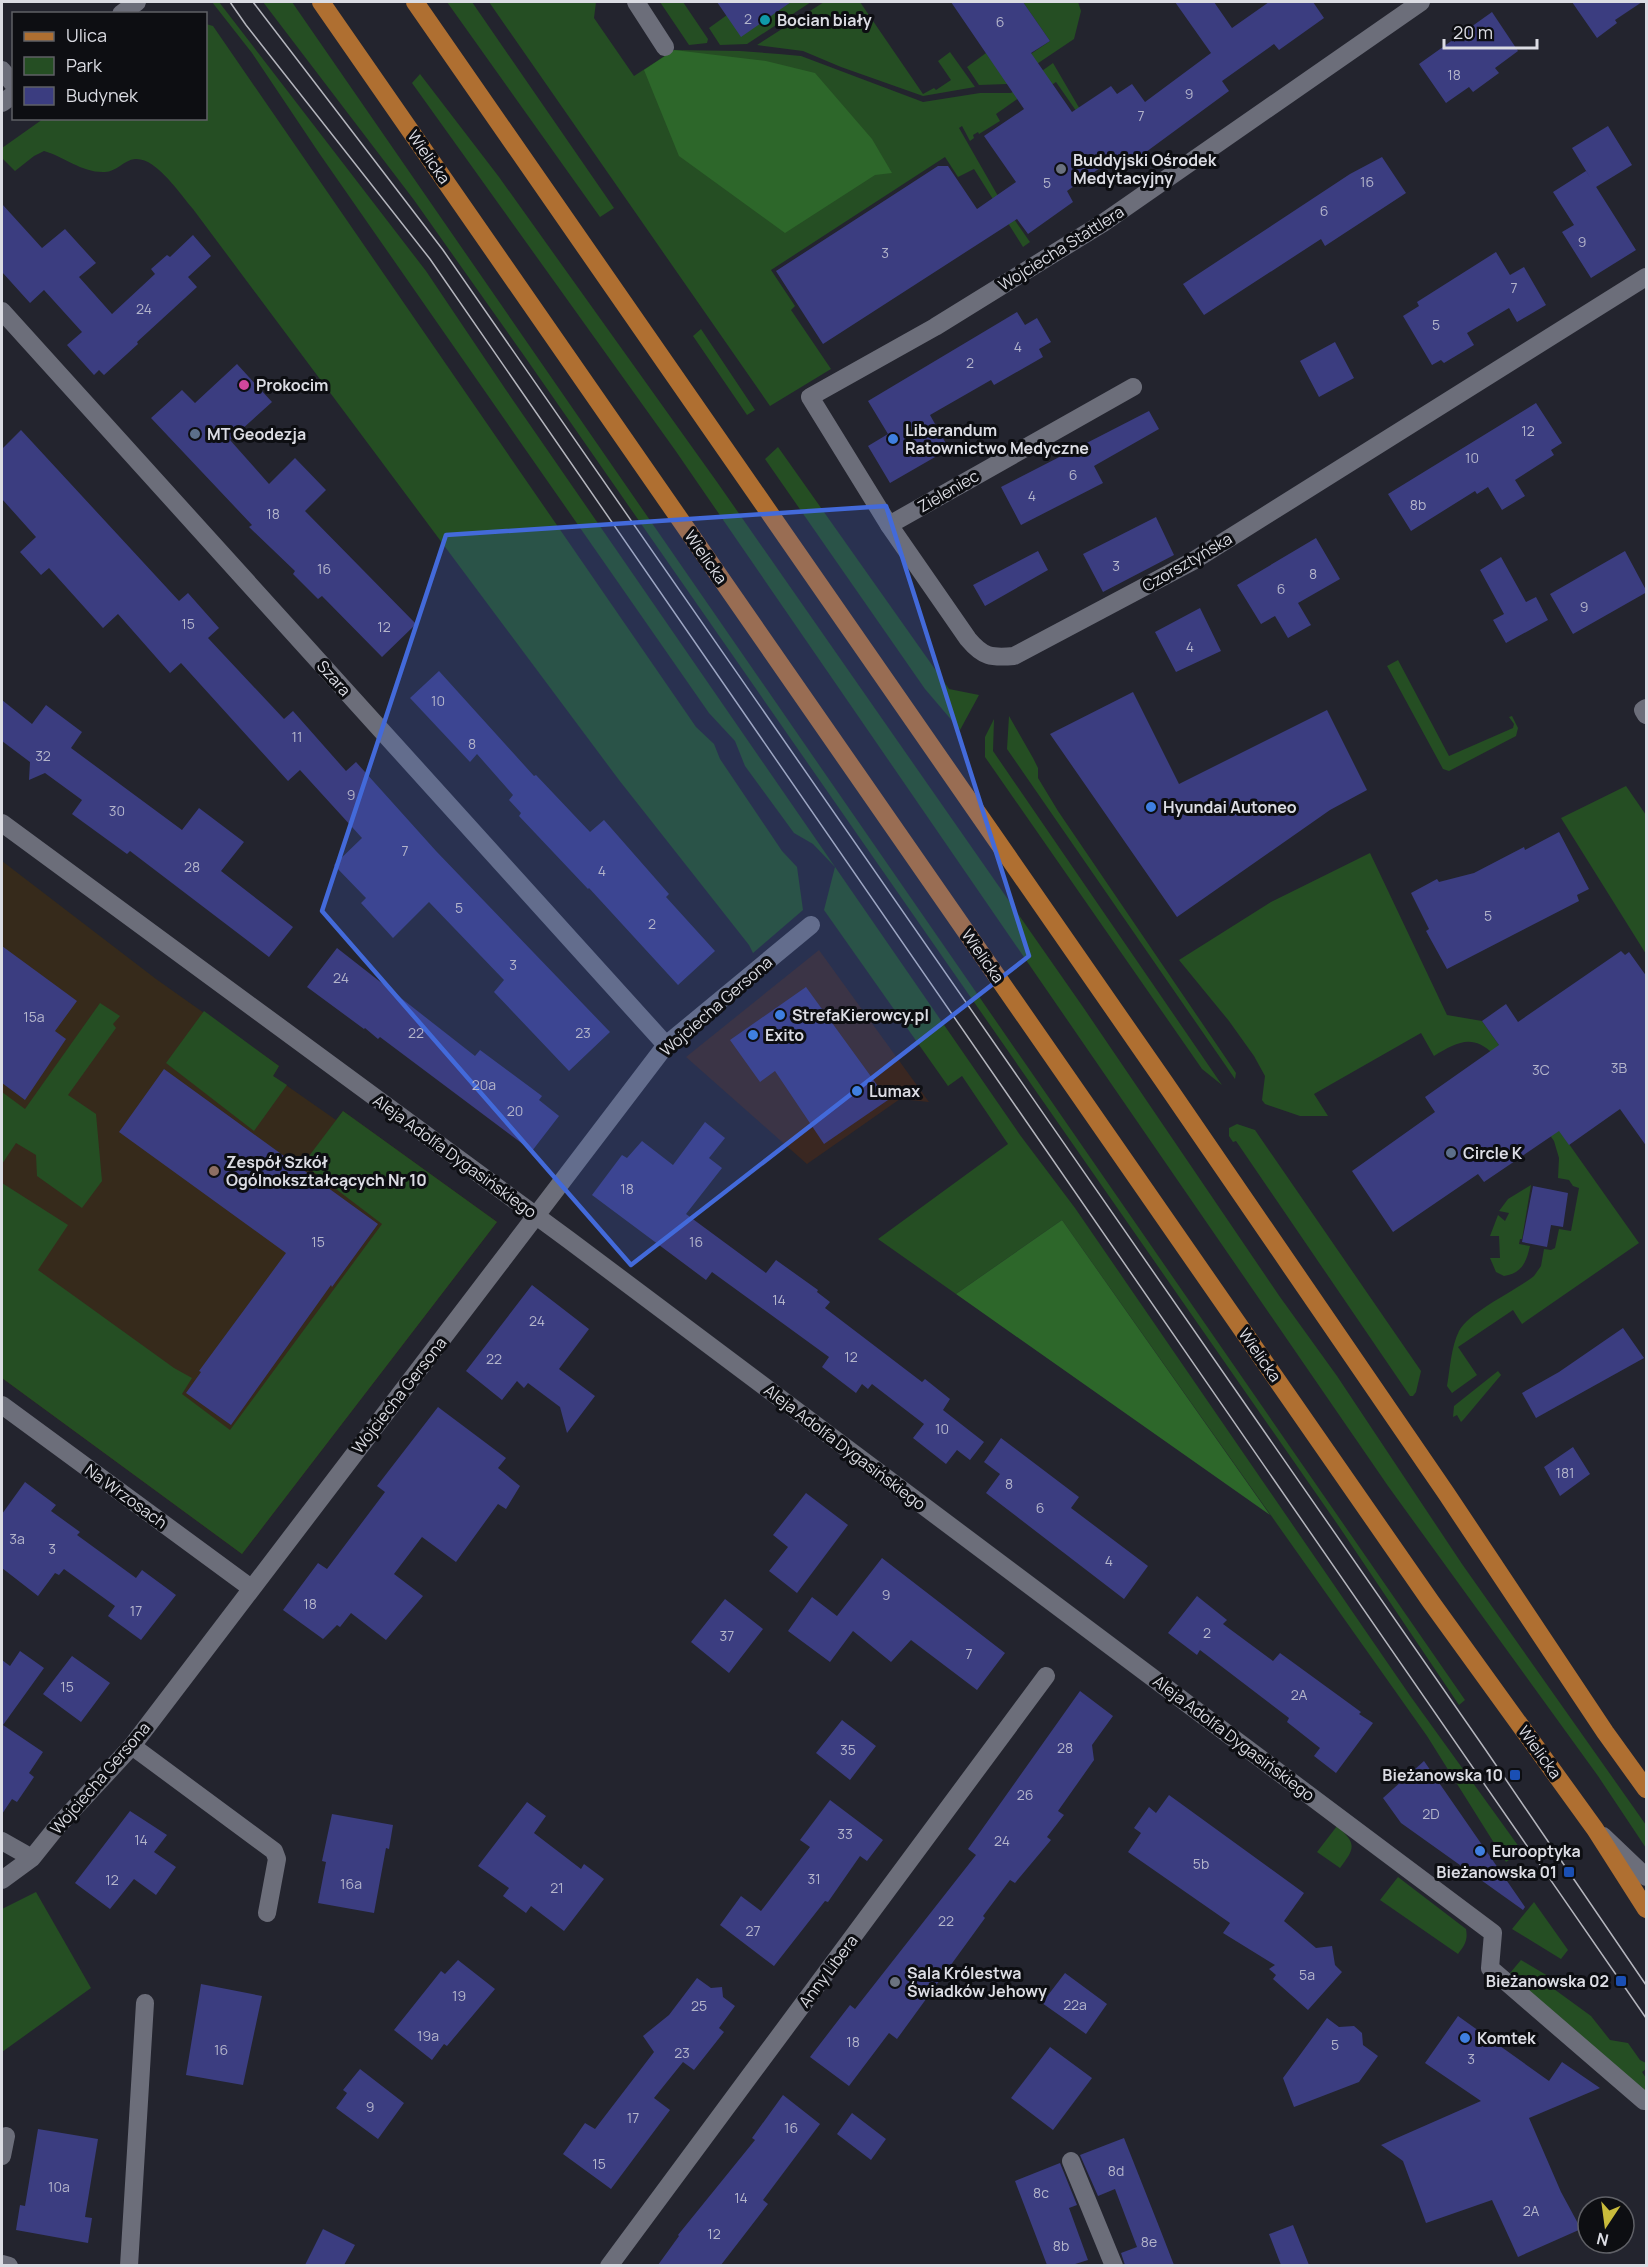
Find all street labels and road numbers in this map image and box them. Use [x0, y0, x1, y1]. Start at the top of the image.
street label: Wielicka [403, 126, 455, 188]
street label: Wojciecha Stattlera [994, 200, 1128, 296]
street label: Zieleniec [913, 465, 983, 517]
street label: Wielicka [680, 526, 732, 588]
street label: Czorsztyńska [1138, 527, 1236, 597]
street label: Szara [312, 655, 356, 701]
street label: Wielicka [957, 925, 1009, 987]
street label: Wojciecha Gersona [655, 951, 777, 1061]
street label: Aleja Adolfa Dygasińskiego [369, 1089, 541, 1223]
street label: Wielicka [1234, 1324, 1286, 1386]
street label: Wojciecha Gersona [347, 1332, 451, 1458]
street label: Aleja Adolfa Dygasińskiego [760, 1379, 930, 1515]
street label: Na Wrzosach [80, 1459, 172, 1533]
street label: Aleja Adolfa Dygasińskiego [1149, 1670, 1319, 1806]
street label: Wojciecha Gersona [45, 1717, 155, 1839]
street label: Wielicka [1513, 1721, 1567, 1783]
street label: Anny Libera [793, 1930, 863, 2012]

